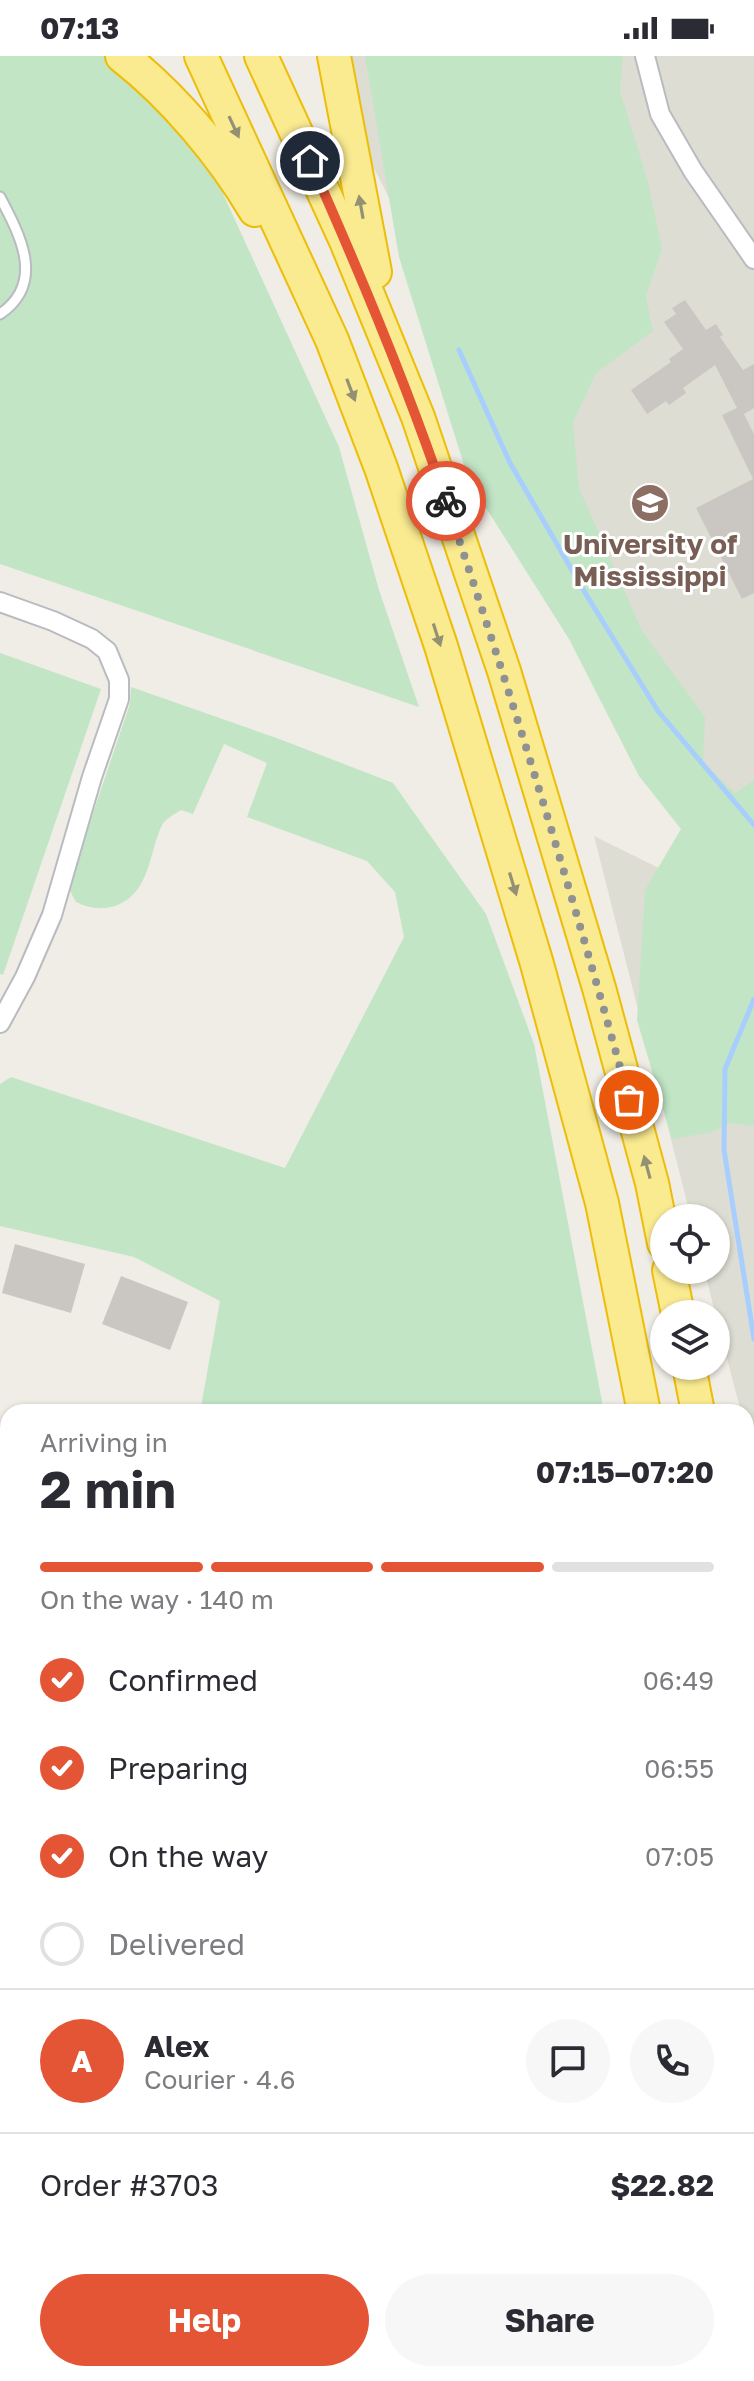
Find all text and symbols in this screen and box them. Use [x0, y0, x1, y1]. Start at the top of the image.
text: 07:13 [40, 10, 119, 46]
one-way arrow [227, 115, 241, 139]
pin [276, 127, 344, 195]
icon: home [288, 139, 332, 183]
one-way arrow [355, 194, 367, 219]
one-way arrow [345, 378, 358, 402]
courier [406, 461, 486, 541]
icon: bike [424, 479, 468, 523]
school or university icon: University of Mississippi [629, 482, 671, 524]
place label: University of Mississippi [563, 527, 738, 592]
one-way arrow [431, 624, 444, 648]
one-way arrow [507, 872, 520, 896]
pin [595, 1066, 663, 1134]
icon: bag [607, 1078, 651, 1122]
one-way arrow [641, 1154, 653, 1179]
map controls [650, 1204, 730, 1380]
button: locate [650, 1204, 730, 1284]
button: layers [650, 1300, 730, 1380]
text: Arriving in [40, 1427, 168, 1458]
text: 07:15–07:20 [536, 1454, 714, 1490]
text: 2 min [40, 1457, 176, 1519]
text: On the way · 140 m [40, 1584, 274, 1615]
icon: check [40, 1658, 84, 1702]
text: Confirmed [108, 1662, 258, 1698]
text: 06:49 [643, 1665, 714, 1696]
icon: check [40, 1746, 84, 1790]
text: Preparing [108, 1750, 249, 1786]
text: 06:55 [644, 1753, 714, 1784]
icon: check [40, 1834, 84, 1878]
text: On the way [108, 1838, 268, 1874]
text: 07:05 [645, 1841, 714, 1872]
text: Delivered [108, 1926, 245, 1962]
button: chat [526, 2019, 610, 2103]
button: phone [630, 2019, 714, 2103]
text: Alex [144, 2028, 209, 2064]
text: A [71, 2043, 93, 2079]
text: Courier · 4.6 [144, 2064, 296, 2095]
text: Order #3703 [40, 2167, 219, 2203]
text: $22.82 [610, 2167, 714, 2203]
button: Help [40, 2274, 369, 2366]
button: Share [385, 2274, 714, 2366]

